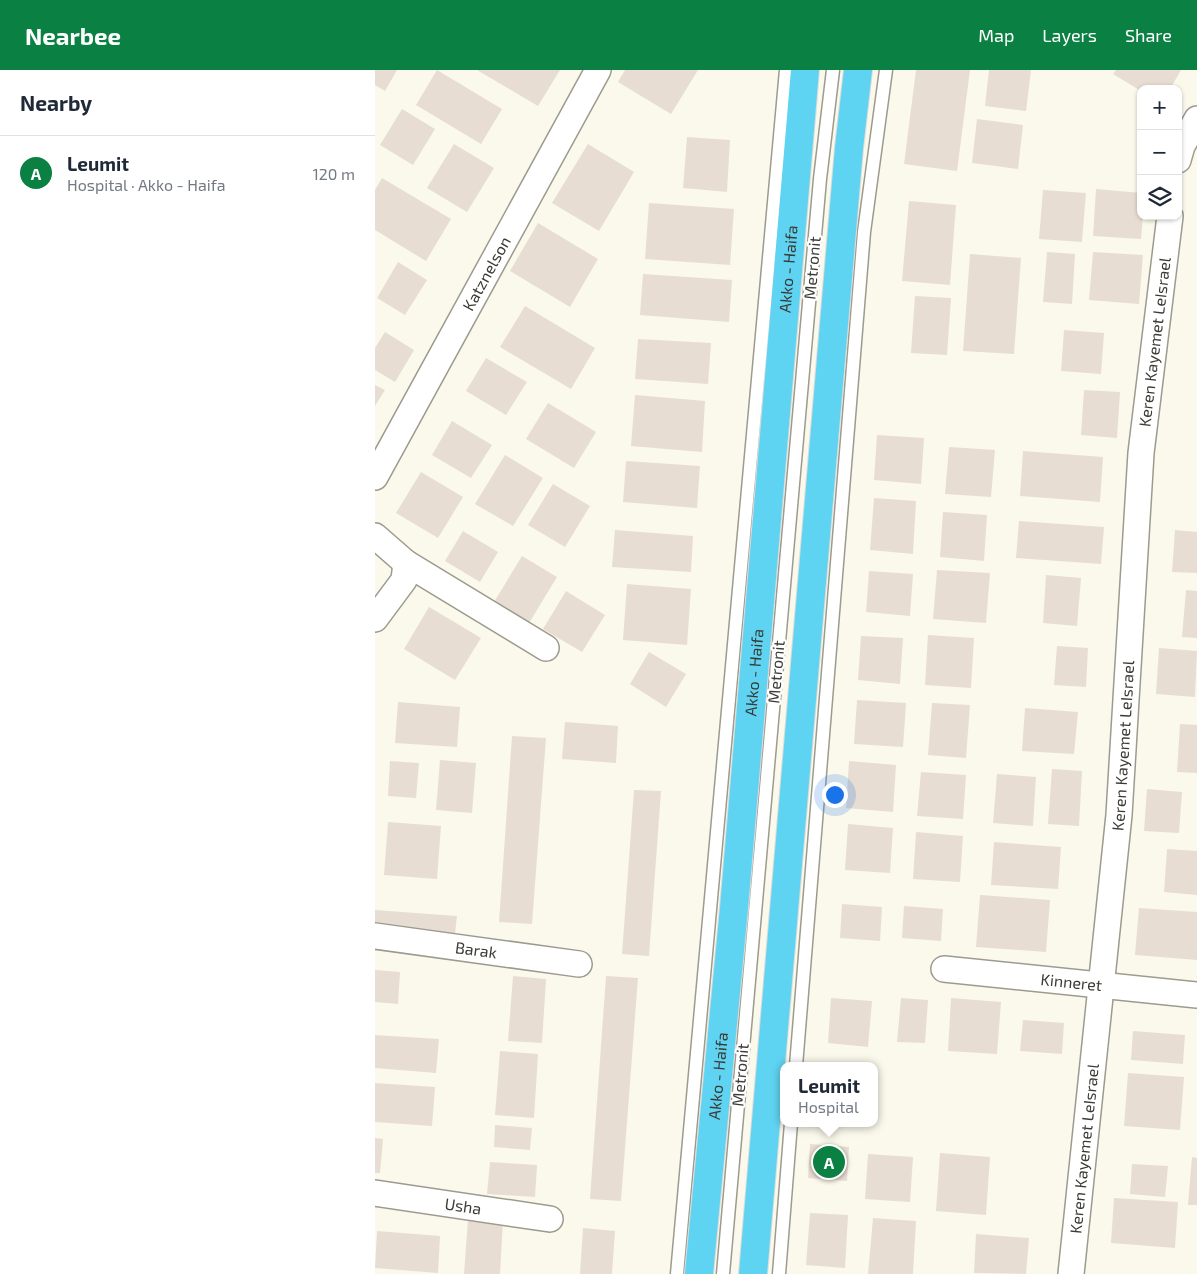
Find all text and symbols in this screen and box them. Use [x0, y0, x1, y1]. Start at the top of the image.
text: Nearbee [25, 21, 121, 50]
text: Map [978, 24, 1014, 46]
text: Layers [1042, 24, 1097, 46]
text: Share [1125, 24, 1172, 46]
map controls [1137, 85, 1182, 220]
button: + [1137, 85, 1182, 130]
text: Nearby [20, 90, 92, 115]
button: − [1137, 130, 1182, 175]
text: Leumit [67, 152, 129, 175]
text: A [31, 164, 41, 183]
text: 120 m [312, 164, 355, 183]
text: Hospital · Akko - Haifa [67, 175, 226, 194]
button: layers [1137, 175, 1182, 220]
street label: Akko - Haifa [774, 224, 801, 313]
street label: Katznelson [458, 233, 514, 314]
street label: Metronit [799, 236, 824, 300]
street label: Keren Kayemet LeIsrael [1134, 256, 1174, 428]
street label: Akko - Haifa [740, 628, 767, 717]
street label: Metronit [763, 640, 788, 704]
street label: Keren Kayemet LeIsrael [1107, 660, 1137, 832]
your location [822, 782, 848, 808]
street label: Barak [454, 937, 498, 962]
street label: Kinneret [1040, 969, 1103, 994]
street label: Akko - Haifa [704, 1031, 731, 1120]
street label: Metronit [727, 1043, 752, 1107]
popup [780, 1062, 878, 1127]
street label: Keren Kayemet LeIsrael [1065, 1062, 1102, 1235]
text: Leumit [798, 1074, 860, 1097]
text: Hospital [798, 1097, 859, 1116]
pin: A [813, 1143, 845, 1181]
street label: Usha [443, 1193, 483, 1218]

